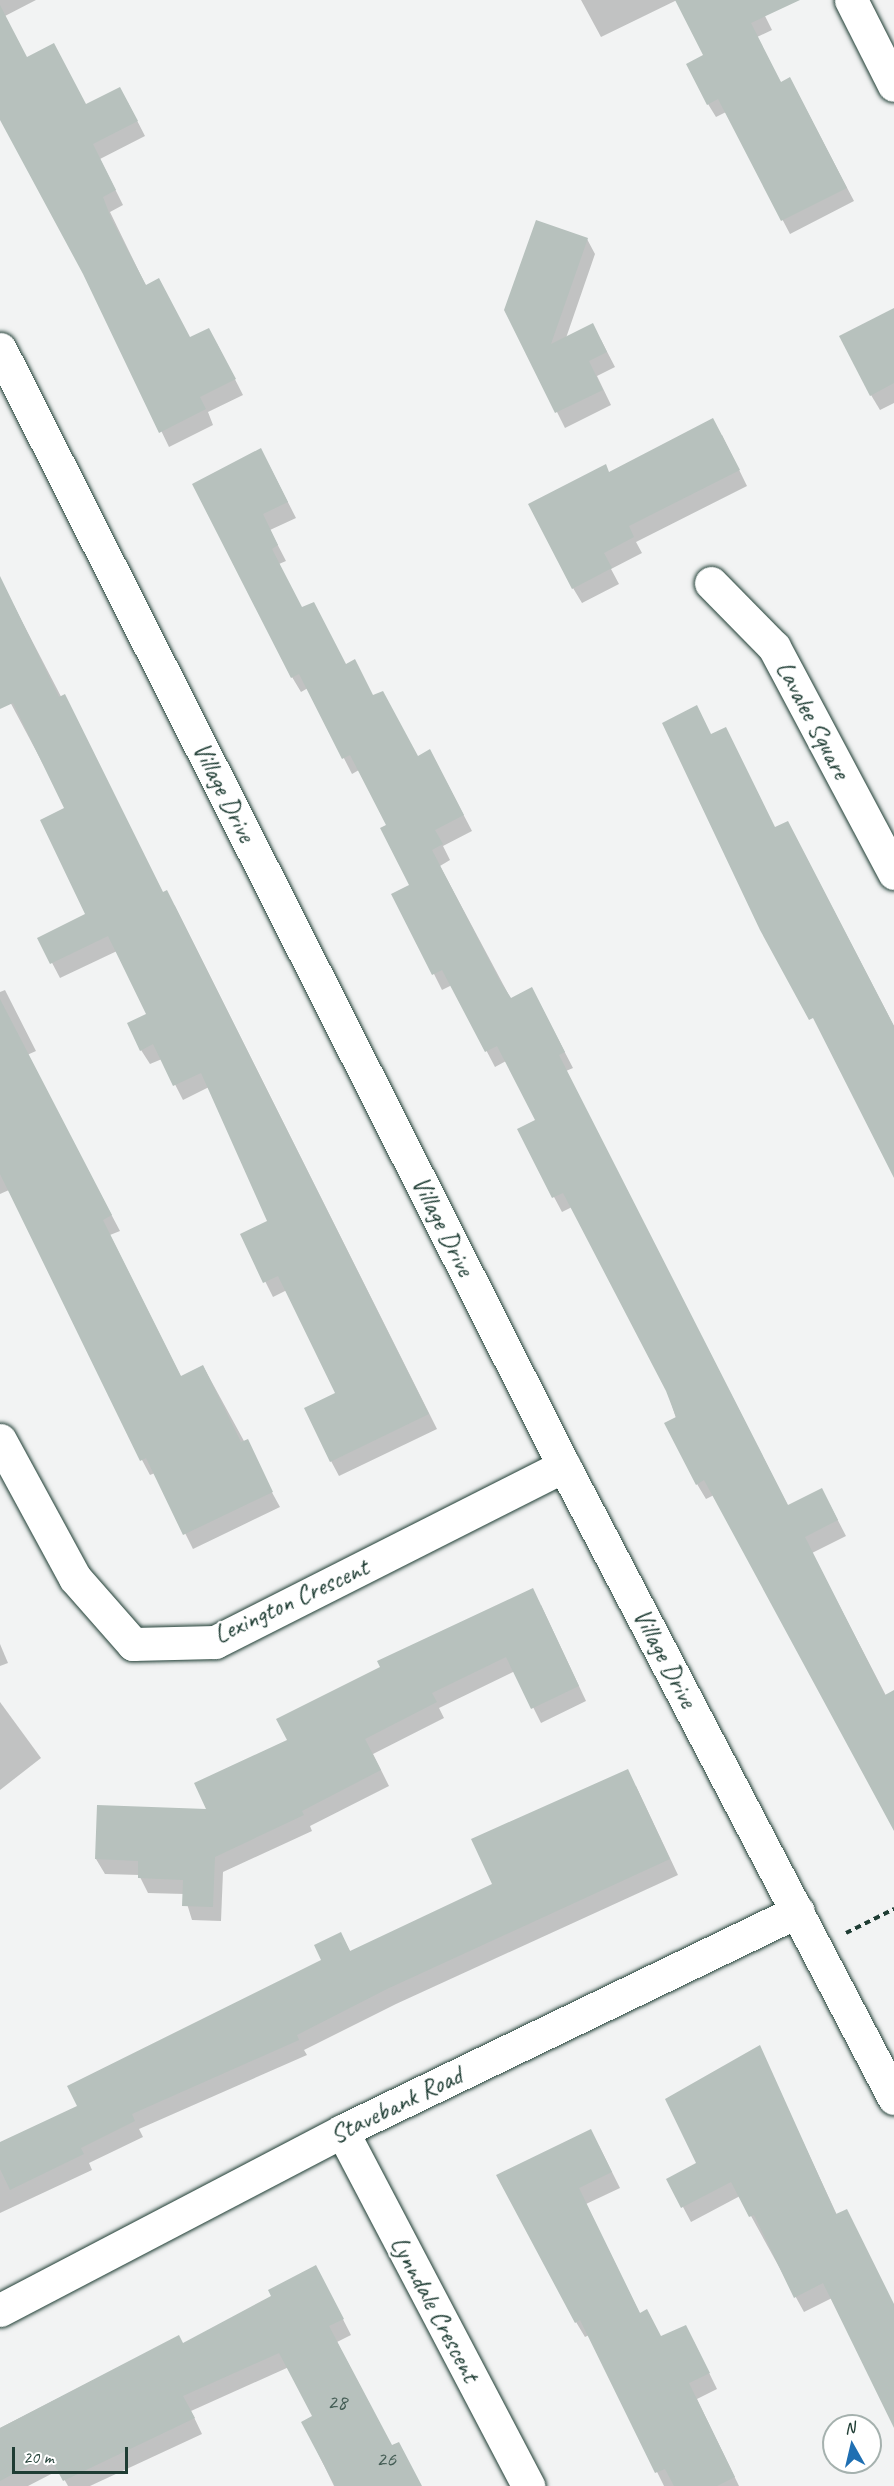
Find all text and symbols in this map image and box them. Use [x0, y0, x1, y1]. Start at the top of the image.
street label: Lavalee Square [769, 656, 857, 784]
street label: Village Drive [186, 737, 262, 847]
street label: Village Drive [405, 1171, 481, 1281]
street label: Lexington Crescent [209, 1551, 373, 1651]
street label: Village Drive [626, 1603, 704, 1713]
street label: Stavebank Road [325, 2060, 467, 2150]
street label: Lynndale Crescent [383, 2231, 487, 2387]
house number: 28 [327, 2390, 347, 2416]
north arrow [822, 2414, 882, 2474]
text: N [843, 2418, 856, 2439]
scale bar [15, 2435, 130, 2473]
text: 20 m [23, 2446, 54, 2468]
house number: 26 [376, 2447, 396, 2473]

